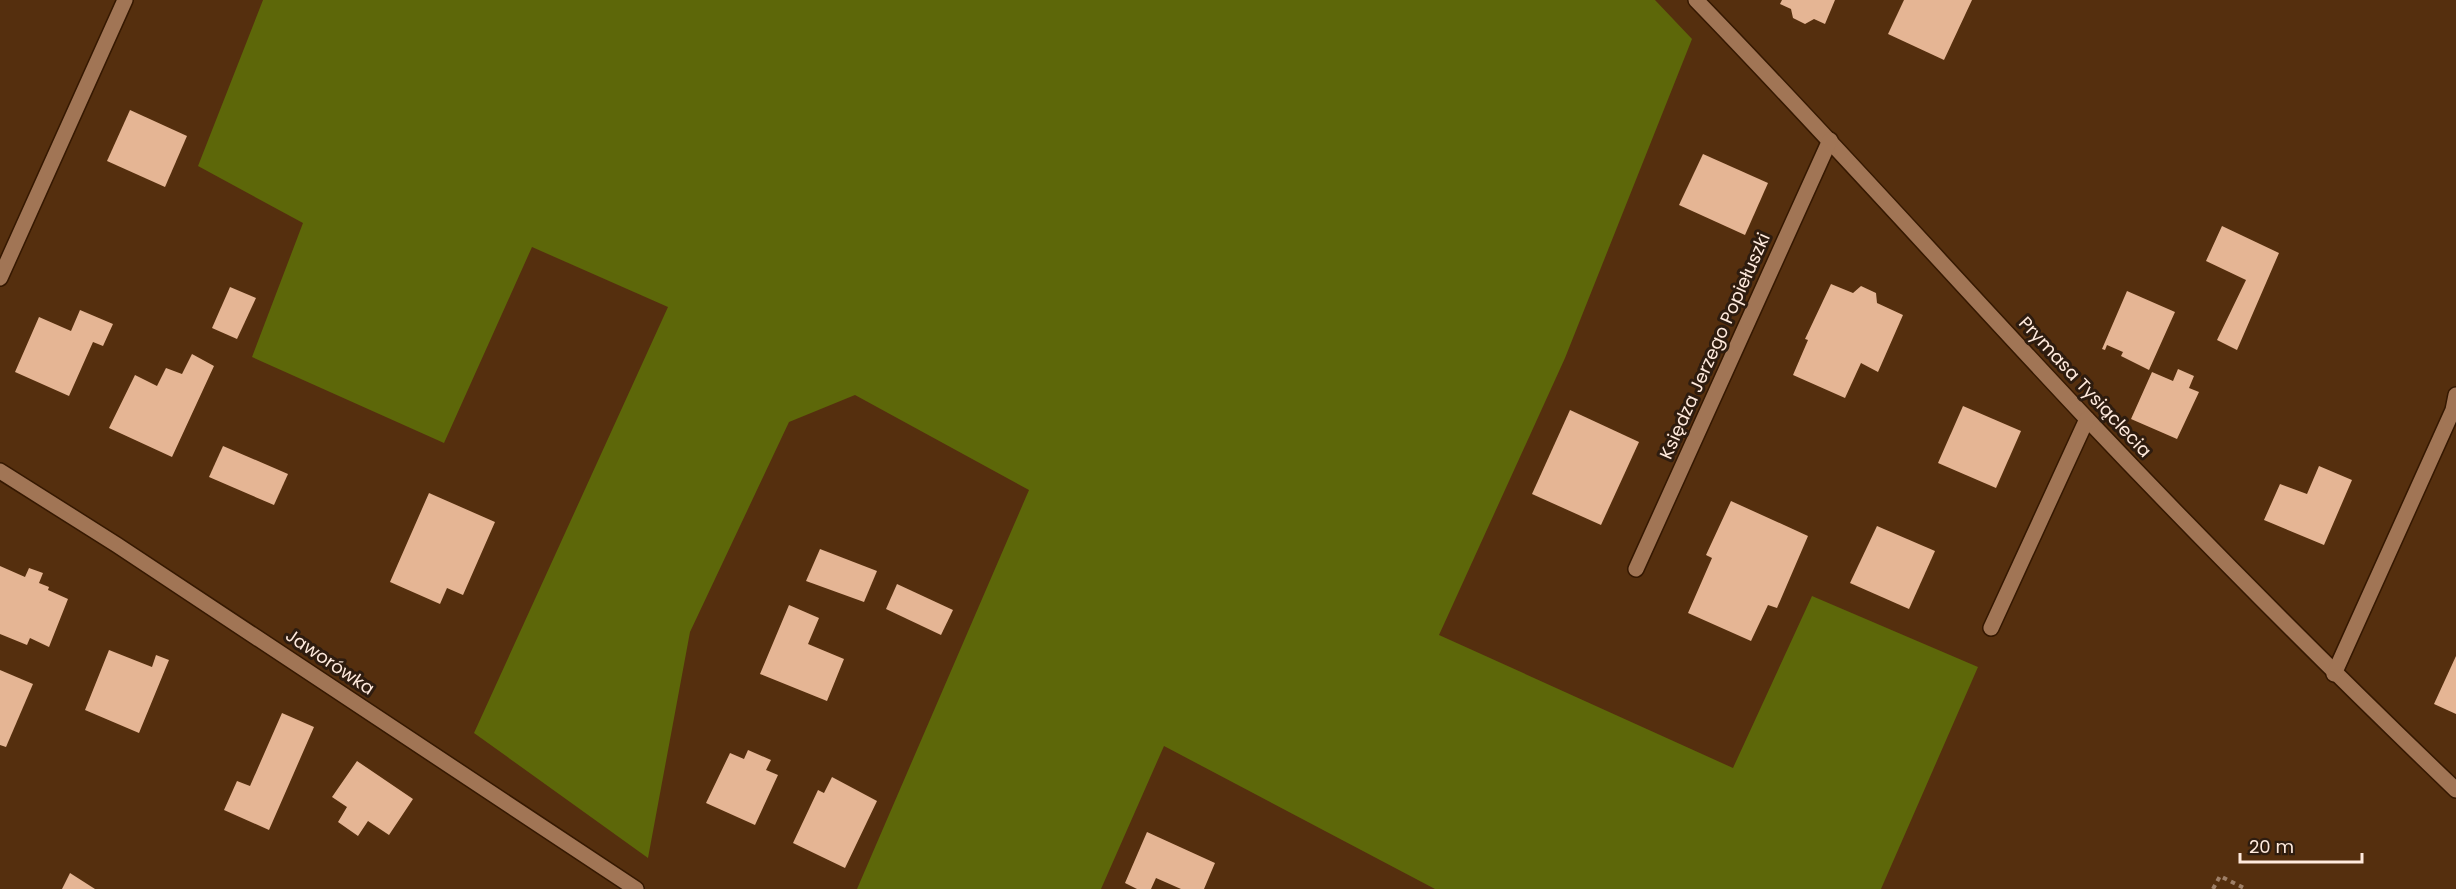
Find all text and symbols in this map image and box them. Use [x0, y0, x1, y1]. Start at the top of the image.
street label: Księdza Jerzego Popiełuszki [1653, 229, 1776, 463]
street label: Prymasa Tysiąclecia [2013, 311, 2157, 463]
street label: Jaworówka [281, 623, 380, 701]
scale bar [2240, 826, 2362, 864]
text: 20 m [2249, 834, 2294, 859]

